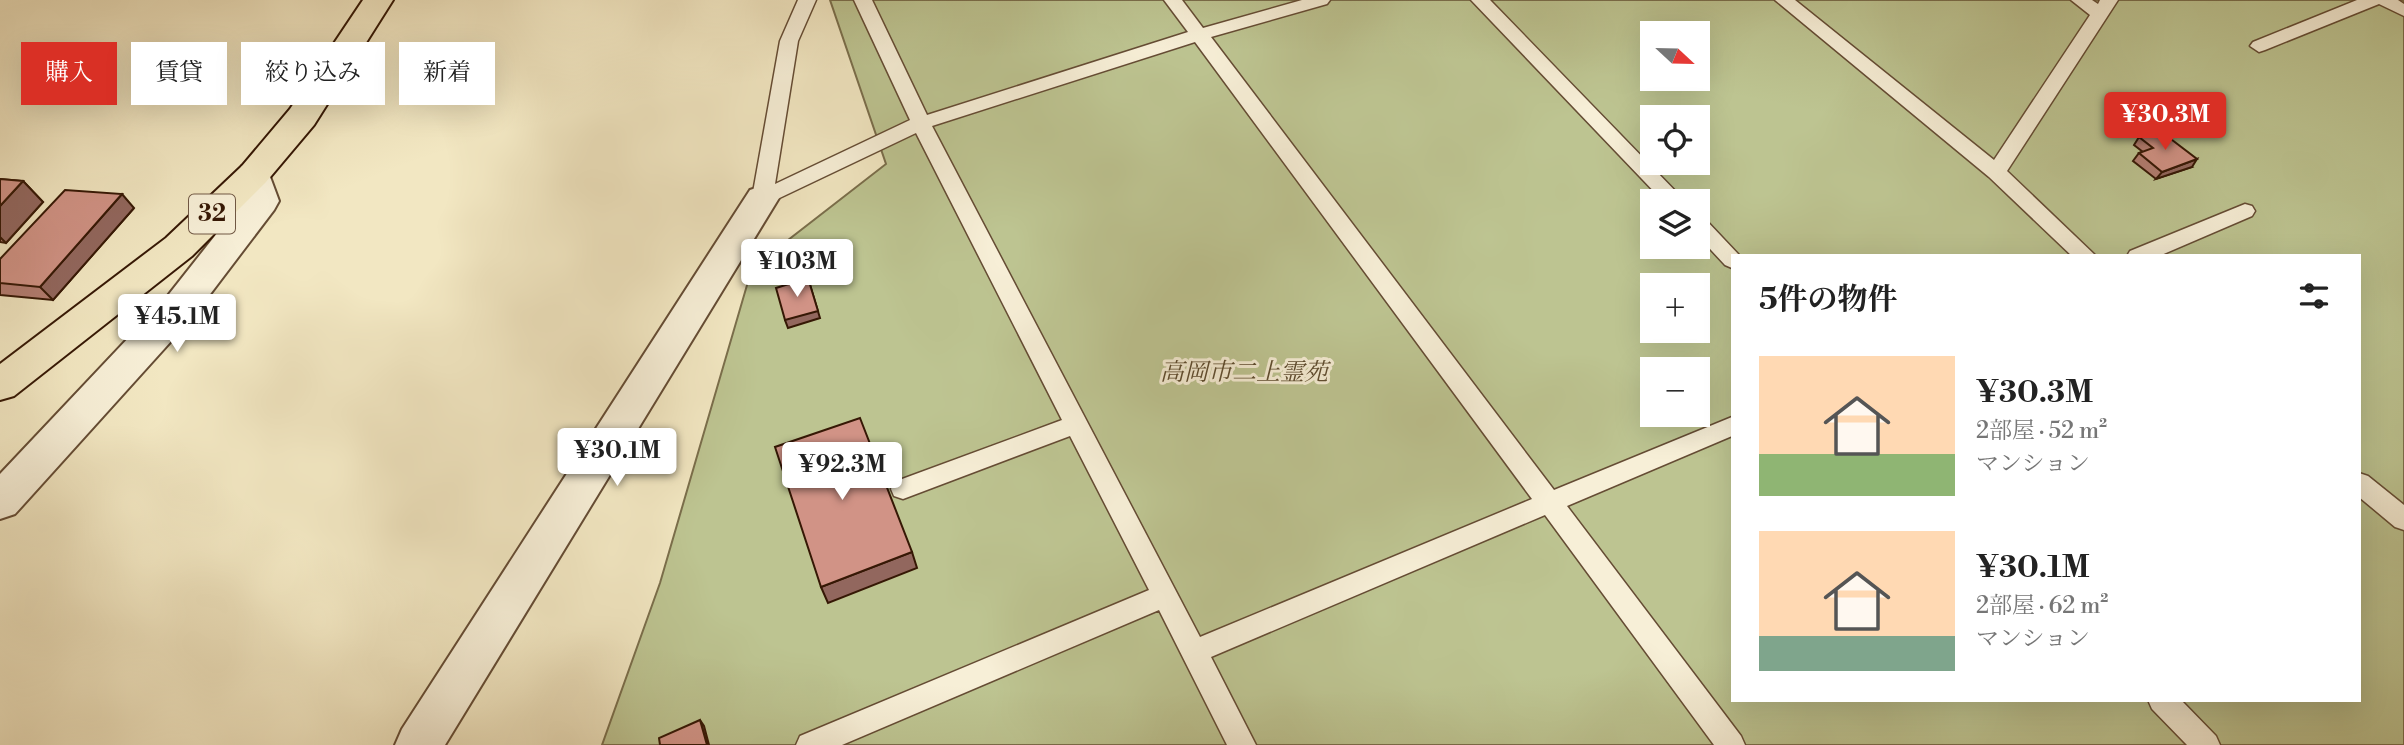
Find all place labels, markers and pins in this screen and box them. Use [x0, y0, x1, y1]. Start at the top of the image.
pin: ¥30.3M [2108, 92, 2222, 152]
pin: ¥103M [748, 240, 846, 299]
pin: ¥45.1M [120, 294, 234, 354]
pin: ¥30.1M [560, 428, 674, 488]
pin: ¥92.3M [785, 442, 899, 502]

